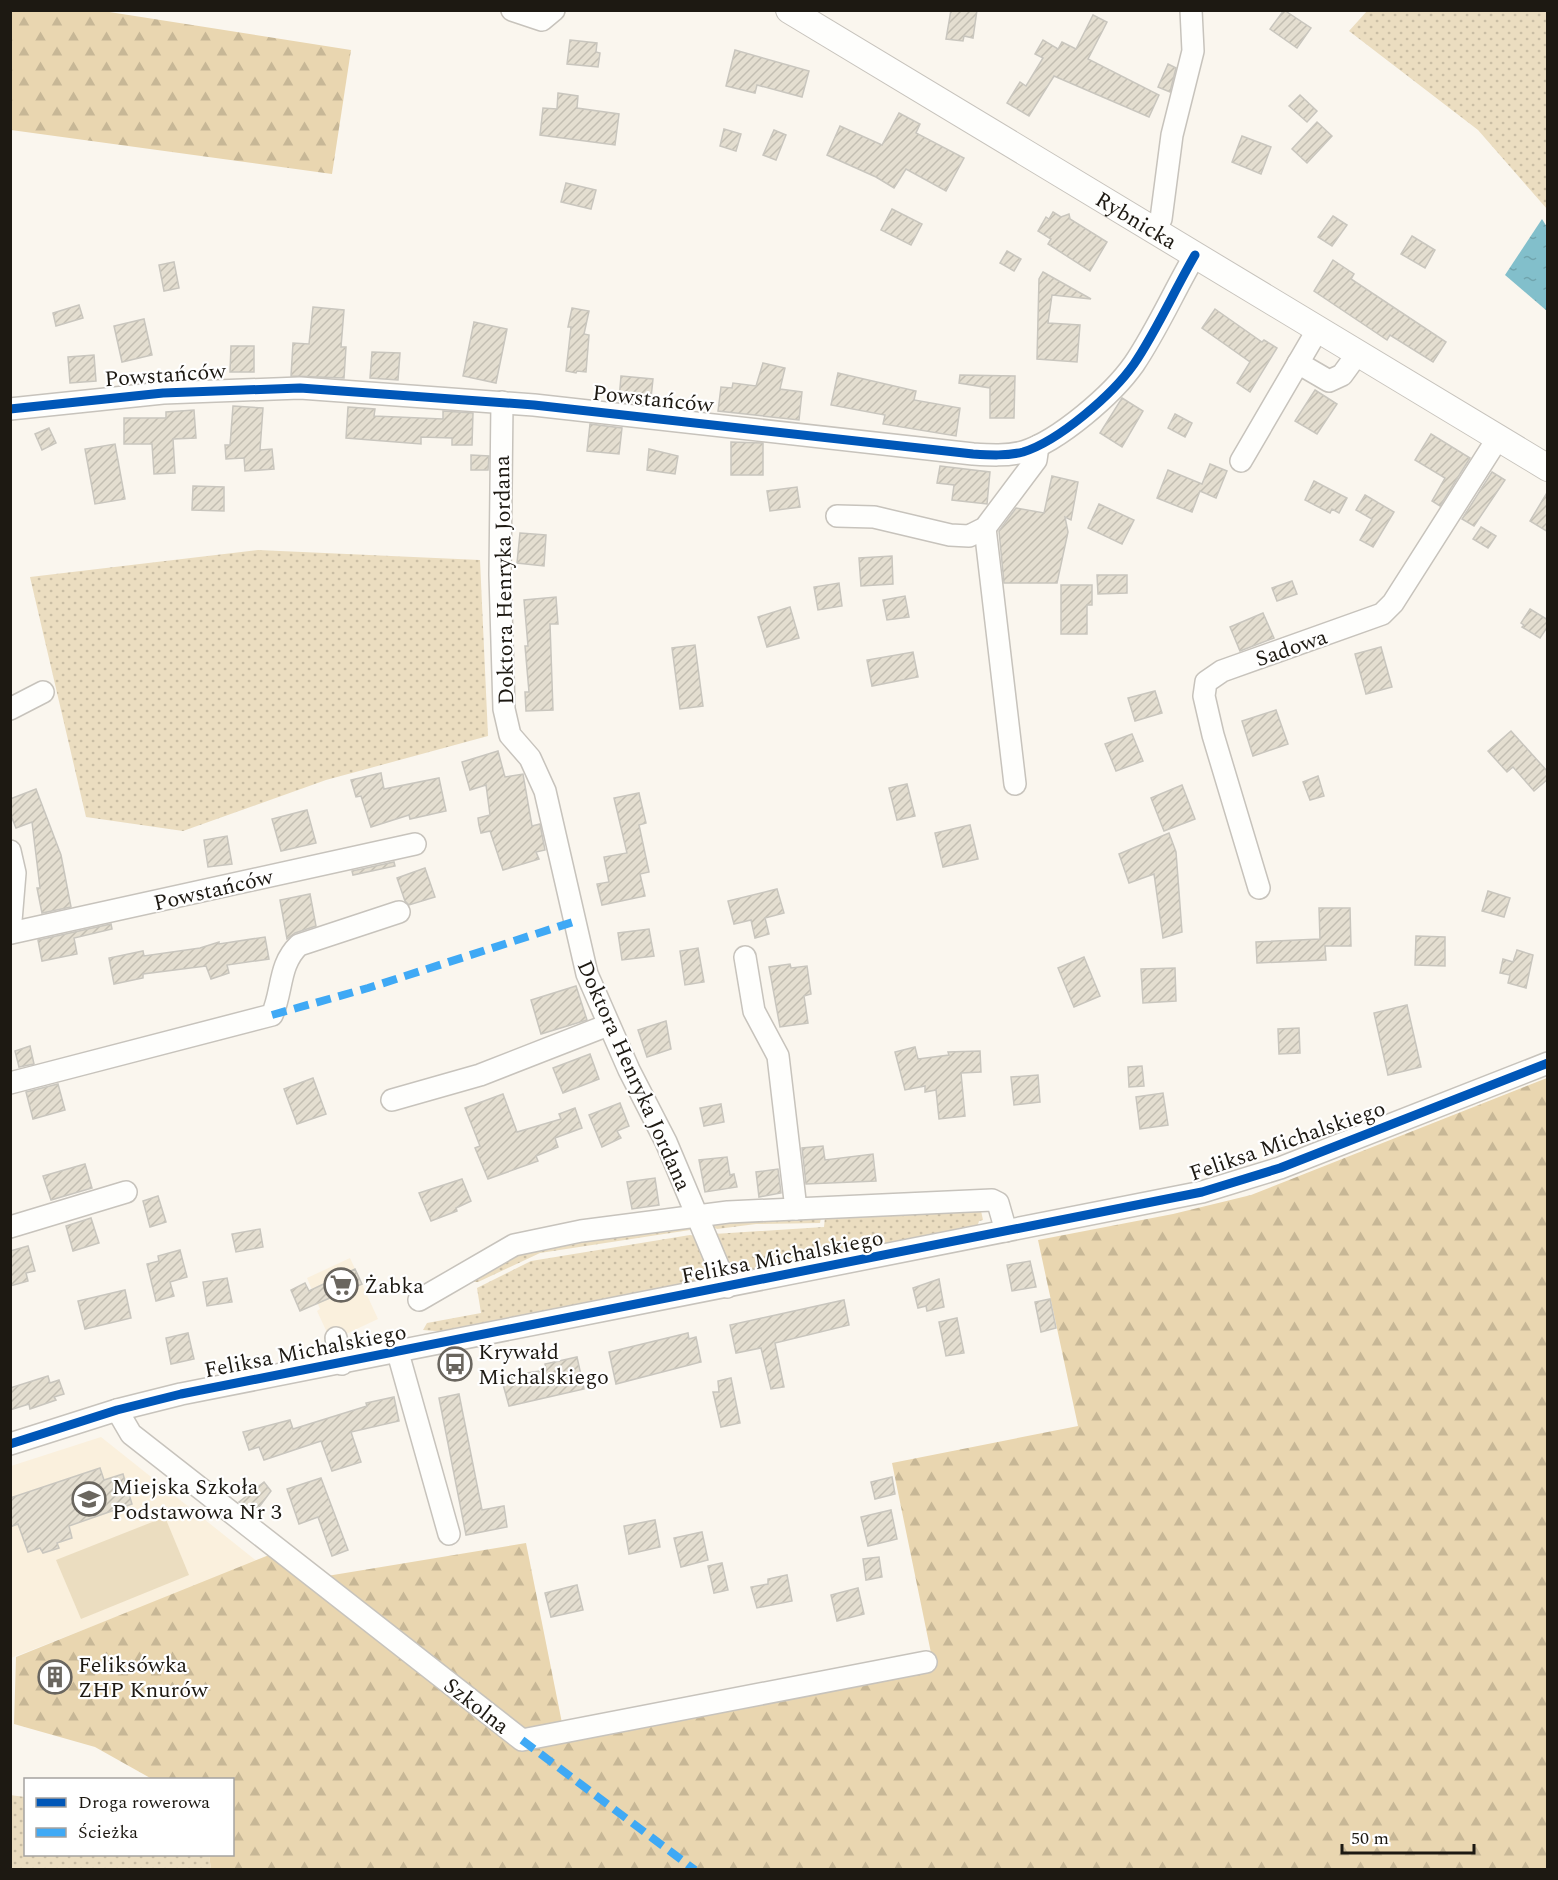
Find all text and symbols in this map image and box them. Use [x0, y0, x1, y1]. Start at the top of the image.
street label: Rybnicka [1089, 184, 1183, 259]
street label: Powstańców [103, 355, 228, 396]
street label: Powstańców [591, 377, 716, 422]
street label: Doktora Henryka Jordana [486, 455, 523, 705]
street label: Sadowa [1251, 621, 1332, 676]
street label: Powstańców [150, 860, 278, 920]
street label: Doktora Henryka Jordana [568, 955, 700, 1197]
street label: Feliksa Michalskiego [1185, 1092, 1390, 1190]
street label: Feliksa Michalskiego [678, 1222, 886, 1293]
supermarket icon: Żabka [323, 1267, 359, 1303]
place label: Żabka [364, 1270, 424, 1303]
street label: Feliksa Michalskiego [201, 1316, 409, 1387]
place label: Krywałd Michalskiego [478, 1336, 609, 1394]
bus stop icon: Krywałd Michalskiego [437, 1346, 473, 1382]
place label: Miejska Szkoła Podstawowa Nr 3 [112, 1471, 282, 1529]
school or university icon: Miejska Szkoła Podstawowa Nr 3 [71, 1481, 107, 1517]
place label: Feliksówka ZHP Knurów [78, 1649, 209, 1707]
building icon: Feliksówka ZHP Knurów [37, 1659, 73, 1695]
street label: Szkolna [436, 1670, 516, 1743]
legend [24, 1778, 234, 1856]
text: Droga rowerowa [78, 1789, 210, 1816]
scale bar [1342, 1817, 1474, 1855]
text: Ścieżka [78, 1819, 138, 1846]
text: 50 m [1351, 1825, 1389, 1852]

